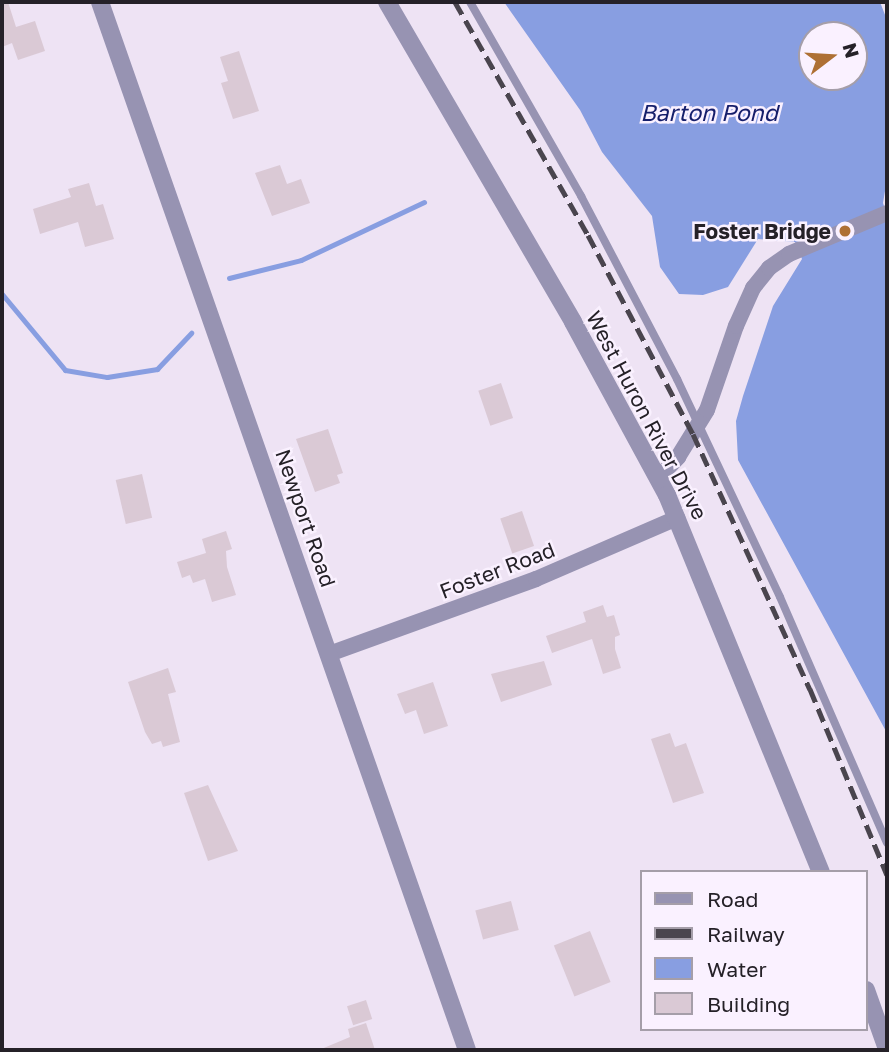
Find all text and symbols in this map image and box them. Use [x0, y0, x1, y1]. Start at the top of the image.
north arrow [798, 21, 868, 91]
text: N [839, 40, 865, 61]
water label: Barton Pond [640, 98, 778, 126]
place label: Foster Bridge [693, 218, 831, 244]
marker: Foster Bridge [837, 223, 853, 239]
street label: West Huron River Drive [581, 306, 713, 524]
street label: Newport Road [271, 446, 341, 590]
street label: Foster Road [436, 536, 558, 604]
legend [640, 870, 868, 1031]
text: Road [707, 886, 758, 912]
text: Railway [707, 921, 785, 947]
text: Water [707, 956, 767, 982]
text: Building [707, 991, 790, 1017]

